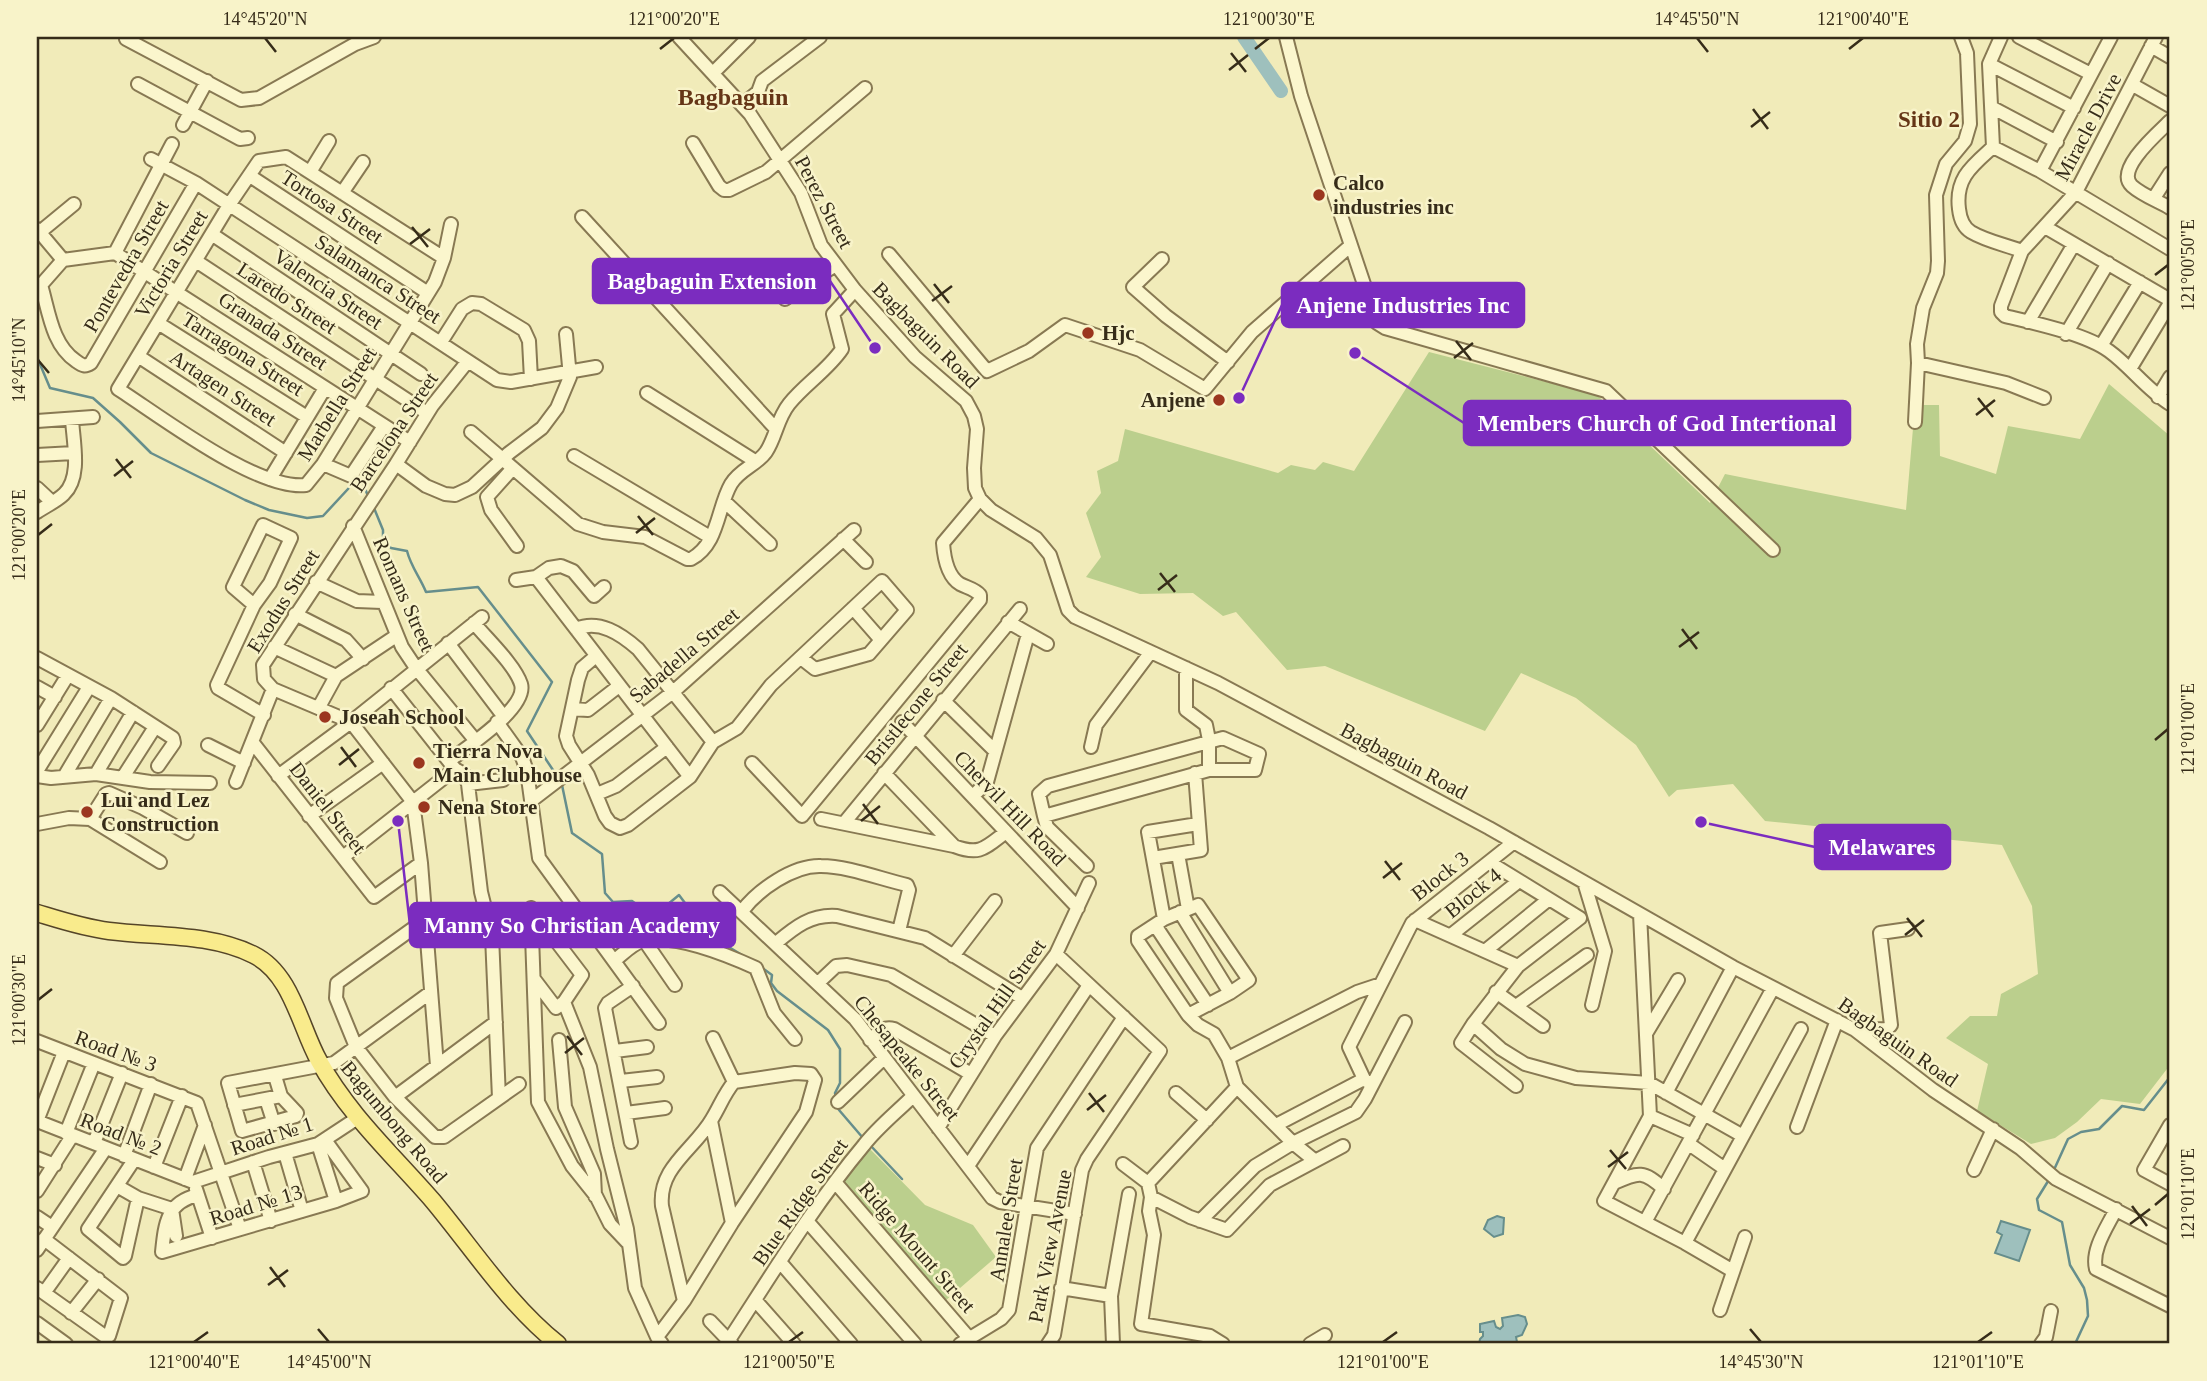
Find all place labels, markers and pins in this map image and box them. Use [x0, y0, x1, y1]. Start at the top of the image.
place label: Calco industries inc [1333, 171, 1454, 219]
marker: Calco industries inc [1311, 187, 1327, 203]
callout: Bagbaguin Extension [593, 259, 830, 303]
callout: Anjene Industries Inc [1282, 283, 1524, 327]
place label: Hjc [1102, 321, 1135, 345]
marker: Hjc [1080, 325, 1096, 341]
place label: Anjene [1141, 388, 1205, 412]
marker: Anjene [1211, 392, 1227, 408]
callout: Members Church of God Intertional [1464, 401, 1850, 445]
place label: Joseah School [339, 705, 465, 729]
marker: Joseah School [317, 709, 333, 725]
place label: Tierra Nova Main Clubhouse [433, 739, 582, 787]
marker: Tierra Nova Main Clubhouse [411, 755, 427, 771]
place label: Lui and Lez Construction [101, 788, 219, 836]
place label: Nena Store [438, 795, 537, 819]
marker: Nena Store [416, 799, 432, 815]
marker: Lui and Lez Construction [79, 804, 95, 820]
callout: Melawares [1815, 825, 1950, 869]
callout: Manny So Christian Academy [410, 903, 735, 947]

